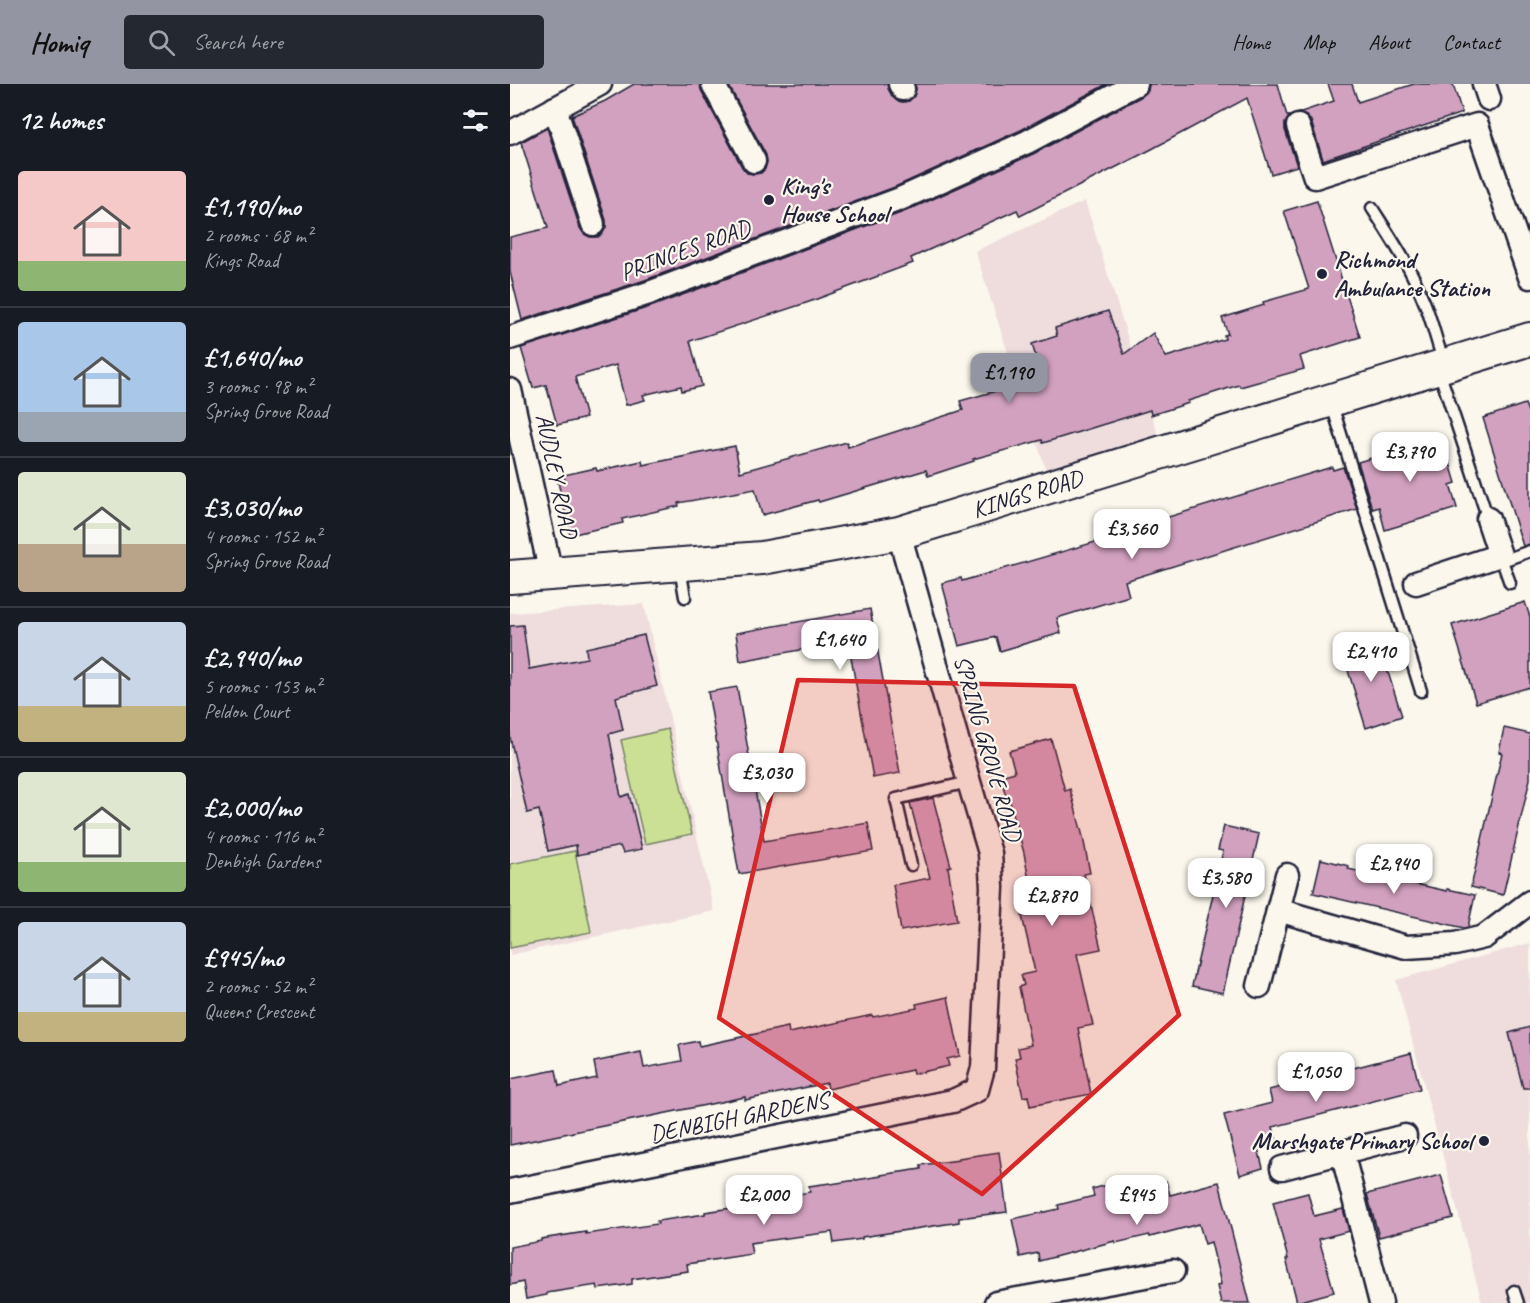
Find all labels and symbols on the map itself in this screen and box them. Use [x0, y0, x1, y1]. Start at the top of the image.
place label: King's House School [781, 171, 893, 229]
marker: King's House School [762, 193, 776, 207]
street label: PRINCES ROAD [616, 212, 756, 287]
place label: Richmond Ambulance Station [1334, 245, 1491, 303]
marker: Richmond Ambulance Station [1315, 267, 1329, 281]
pin: £1,190 [960, 353, 1058, 404]
street label: AUDLEY ROAD [529, 411, 585, 543]
pin: £3,790 [1361, 432, 1459, 483]
street label: KINGS ROAD [968, 462, 1088, 525]
pin: £3,560 [1083, 509, 1181, 560]
pin: £1,640 [791, 620, 889, 671]
pin: £2,410 [1322, 632, 1420, 683]
street label: SPRING GROVE ROAD [947, 652, 1029, 846]
pin: £3,030 [718, 753, 816, 804]
pin: £2,940 [1345, 844, 1443, 895]
pin: £3,580 [1177, 858, 1275, 909]
pin: £2,870 [1003, 876, 1101, 927]
pin: £1,050 [1267, 1052, 1365, 1103]
street label: DENBIGH GARDENS [647, 1084, 835, 1149]
place label: Marshgate Primary School [1252, 1126, 1477, 1156]
marker: Marshgate Primary School [1477, 1134, 1491, 1148]
pin: £2,000 [715, 1175, 813, 1226]
pin: £945 [1101, 1175, 1173, 1226]

